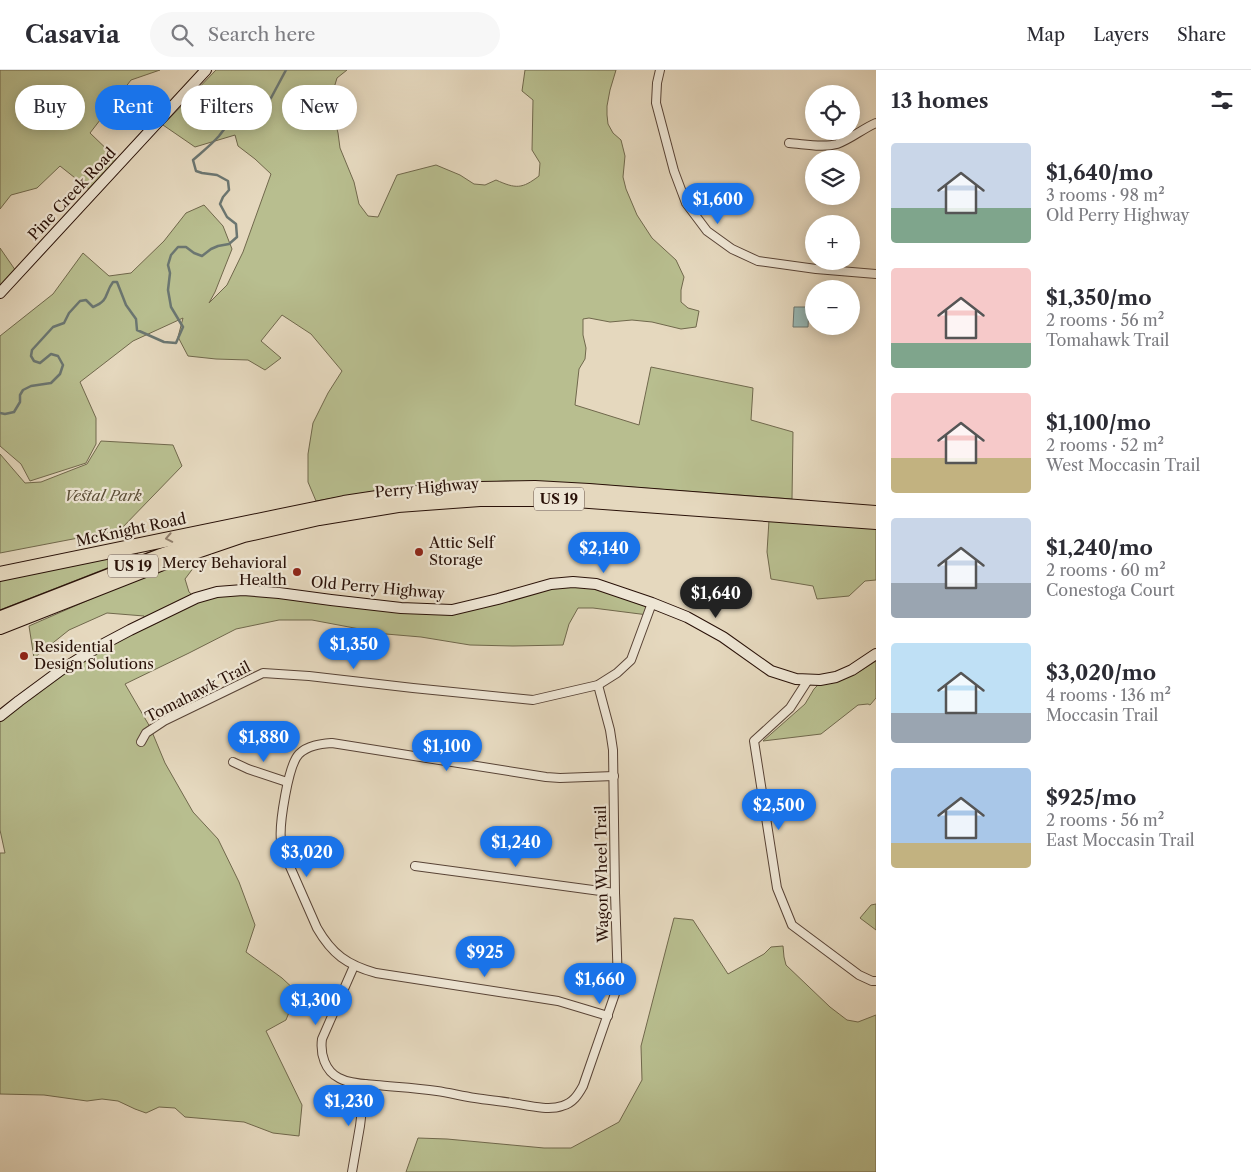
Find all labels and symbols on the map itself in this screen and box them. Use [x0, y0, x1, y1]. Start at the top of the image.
street label: Pine Creek Road [24, 143, 120, 244]
pin: $1,600 [677, 182, 759, 225]
street label: Perry Highway [374, 473, 481, 502]
park label: Vestal Park [64, 486, 142, 505]
road number: US 19 [534, 488, 584, 510]
street label: McKnight Road [74, 509, 188, 550]
pin: $2,140 [563, 532, 645, 574]
one-way arrow [165, 533, 173, 543]
place label: Attic Self Storage [428, 533, 496, 569]
marker: Attic Self Storage [413, 546, 425, 558]
place label: Mercy Behavioral Health [162, 553, 288, 589]
road number: US 19 [108, 554, 158, 578]
marker: Mercy Behavioral Health [291, 566, 303, 578]
street label: Old Perry Highway [310, 572, 447, 603]
pin: $1,640 [675, 576, 757, 619]
pin: $1,350 [313, 628, 395, 670]
place label: Residential Design Solutions [34, 637, 154, 673]
marker: Residential Design Solutions [18, 650, 30, 662]
street label: Tomahawk Trail [142, 657, 254, 726]
pin: $1,880 [223, 720, 305, 763]
pin: $1,100 [406, 730, 488, 772]
pin: $2,500 [738, 788, 820, 831]
street label: Wagon Wheel Trail [591, 805, 612, 944]
pin: $1,240 [475, 826, 557, 868]
pin: $3,020 [266, 836, 348, 878]
pin: $925 [455, 936, 515, 978]
pin: $1,660 [559, 962, 641, 1005]
pin: $1,300 [275, 984, 357, 1026]
pin: $1,230 [308, 1084, 390, 1127]

